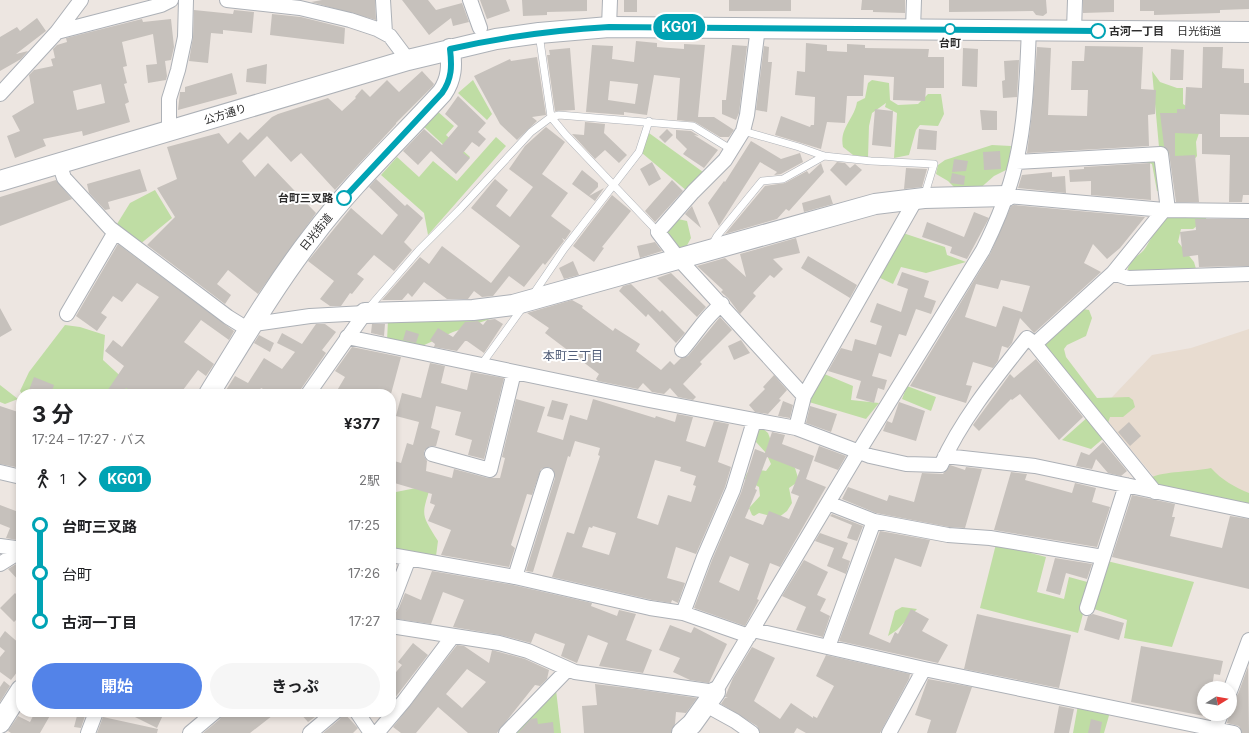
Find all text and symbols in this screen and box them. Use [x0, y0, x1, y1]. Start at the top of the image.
line badge: KG01 [651, 14, 707, 40]
text: KG01 [661, 18, 697, 35]
marker: 台町 [944, 23, 956, 35]
marker: 古河一丁目 [1090, 23, 1106, 39]
place label: 古河一丁目 [1109, 24, 1164, 38]
street label: 日光街道 [1177, 24, 1221, 38]
place label: 台町 [939, 36, 961, 50]
street label: 公方通り [202, 101, 248, 127]
marker: 台町三叉路 [336, 190, 352, 206]
place label: 台町三叉路 [278, 191, 334, 205]
street label: 日光街道 [297, 210, 335, 254]
district label: 本町三丁目 [543, 348, 603, 363]
text: 3 分 [32, 401, 73, 427]
text: ¥377 [344, 414, 380, 433]
text: 17:24 – 17:27 · バス [32, 431, 146, 447]
icon: walk [32, 468, 54, 490]
icon: forward [71, 468, 93, 490]
text: KG01 [107, 470, 143, 487]
text: 1 [60, 471, 65, 487]
text: 2駅 [359, 472, 380, 488]
text: 台町三叉路 [62, 517, 137, 536]
text: 17:25 [348, 517, 380, 533]
text: 台町 [62, 565, 92, 584]
text: 17:26 [348, 565, 380, 581]
text: 古河一丁目 [62, 613, 137, 632]
text: 17:27 [349, 613, 380, 629]
button: 開始 [32, 663, 202, 709]
button: きっぷ [210, 663, 380, 709]
north arrow [1197, 681, 1237, 721]
map controls [1197, 681, 1237, 721]

